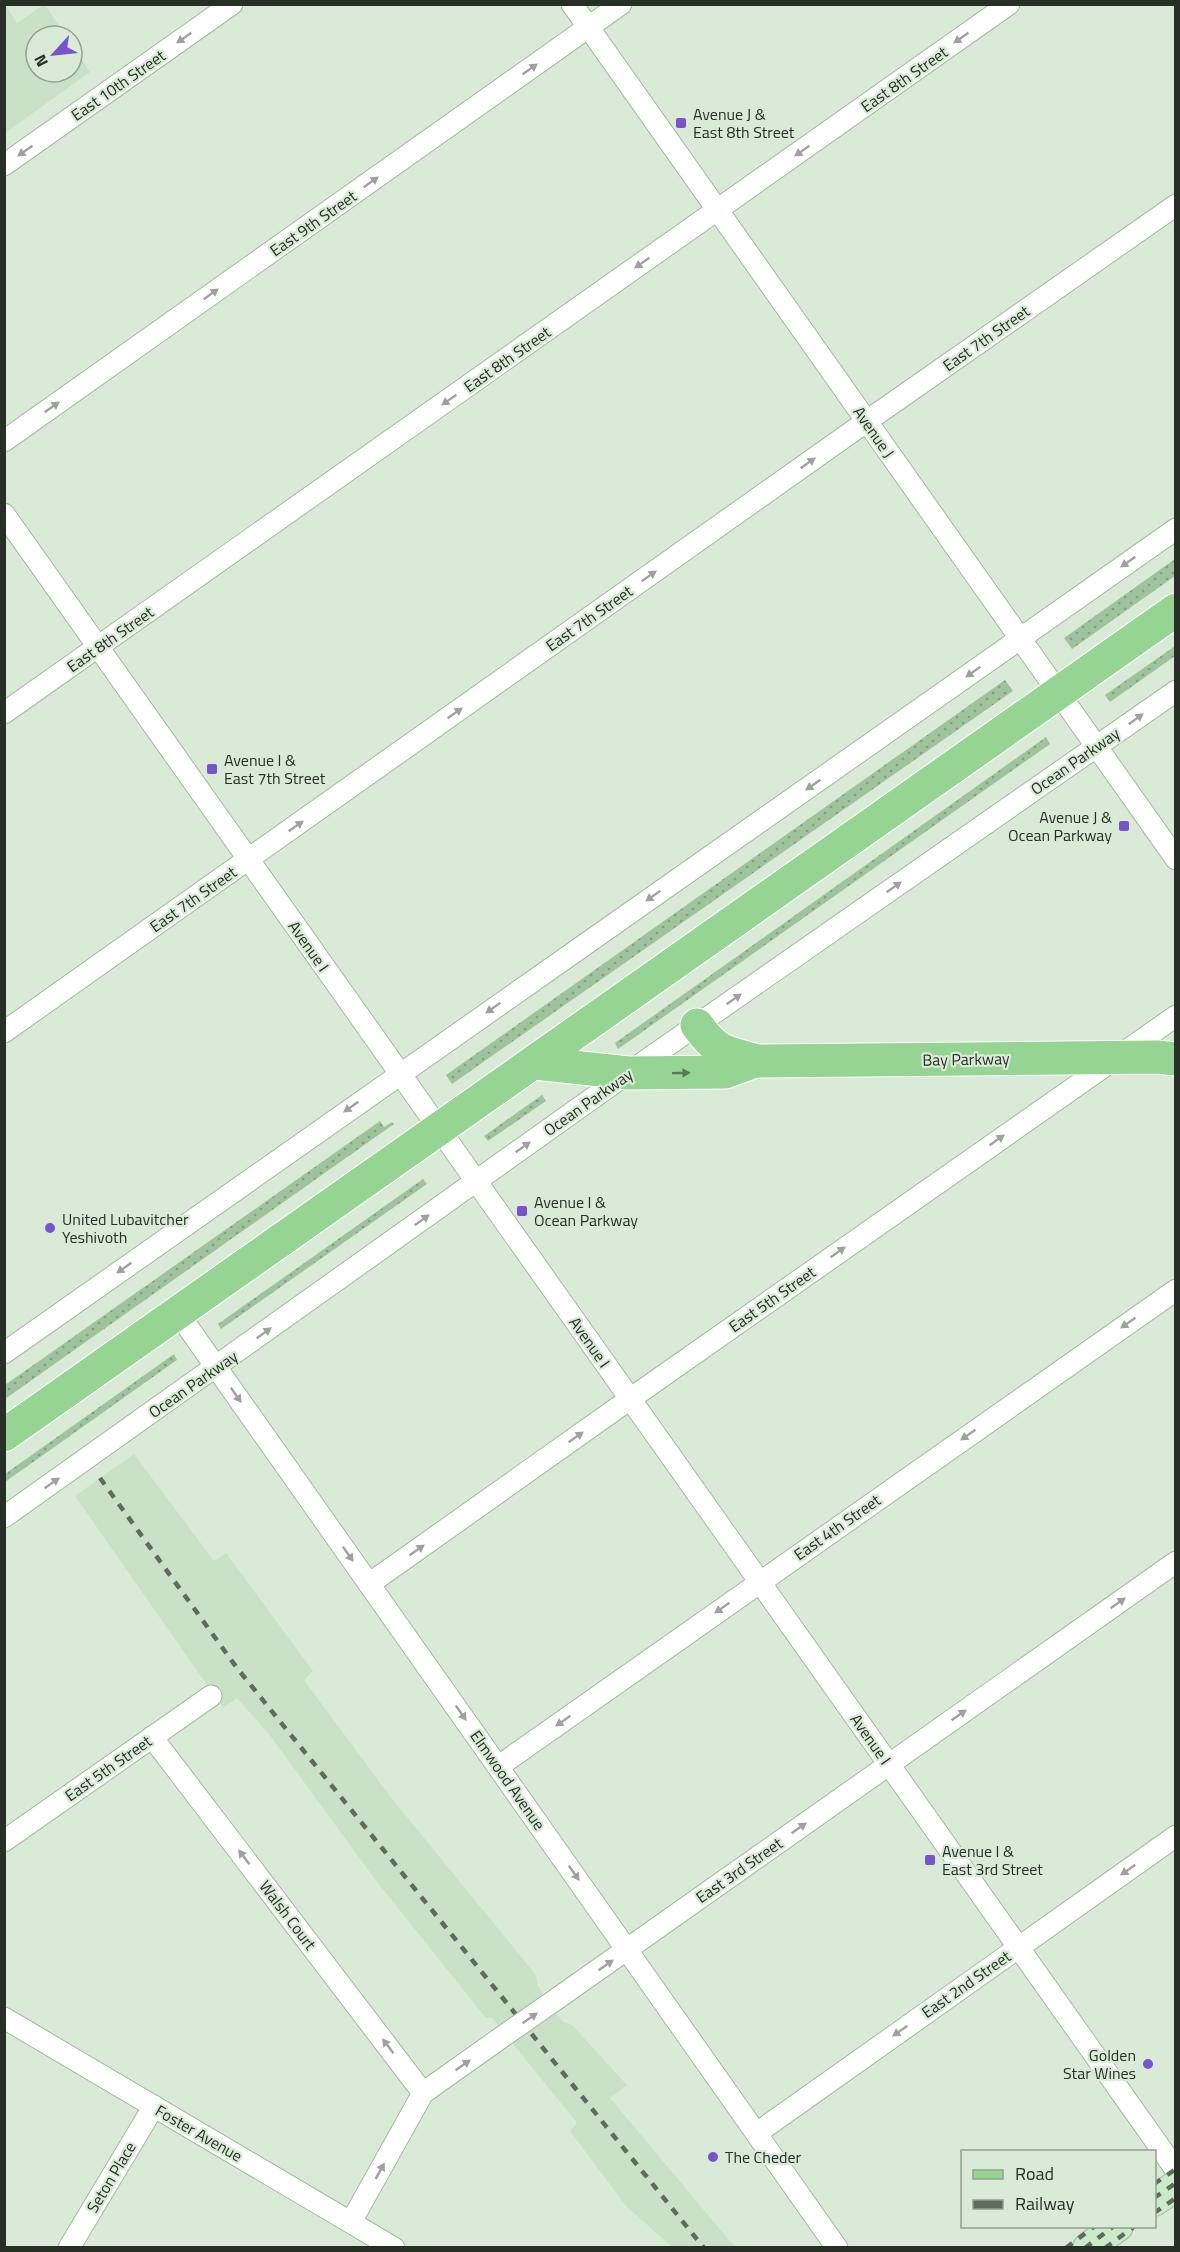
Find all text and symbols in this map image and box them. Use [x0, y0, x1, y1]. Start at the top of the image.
north arrow [24, 24, 84, 84]
one-way arrow [177, 32, 193, 44]
one-way arrow [954, 32, 970, 44]
street label: East 8th Street [856, 40, 953, 118]
street label: East 10th Street [66, 43, 170, 126]
text: N [27, 50, 54, 71]
one-way arrow [521, 63, 537, 75]
place label: Avenue J & East 8th Street [693, 102, 795, 144]
marker: Avenue J & East 8th Street [674, 116, 688, 130]
one-way arrow [17, 145, 33, 156]
one-way arrow [794, 145, 810, 157]
one-way arrow [362, 176, 378, 188]
street label: East 9th Street [265, 184, 362, 262]
one-way arrow [635, 257, 651, 269]
one-way arrow [203, 288, 219, 300]
street label: East 7th Street [938, 299, 1035, 377]
street label: East 8th Street [459, 320, 556, 398]
one-way arrow [441, 394, 457, 406]
one-way arrow [44, 401, 60, 413]
street label: Avenue J [847, 401, 901, 463]
one-way arrow [799, 457, 815, 469]
one-way arrow [1120, 556, 1135, 568]
one-way arrow [640, 570, 656, 582]
street label: East 7th Street [541, 579, 638, 657]
street label: East 8th Street [62, 600, 159, 678]
one-way arrow [965, 666, 981, 678]
one-way arrow [447, 707, 463, 719]
one-way arrow [1128, 713, 1144, 725]
street label: Ocean Parkway [1025, 721, 1125, 801]
place label: Avenue I & East 7th Street [224, 748, 326, 790]
marker: Avenue I & East 7th Street [205, 762, 219, 776]
one-way arrow [806, 779, 822, 791]
place label: Avenue J & Ocean Parkway [1008, 805, 1112, 847]
marker: Avenue J & Ocean Parkway [1117, 819, 1131, 833]
one-way arrow [288, 820, 304, 832]
street label: East 7th Street [145, 860, 242, 938]
one-way arrow [886, 881, 902, 893]
one-way arrow [646, 890, 662, 902]
street label: Avenue I [283, 916, 335, 976]
one-way arrow [726, 993, 742, 1005]
one-way arrow [486, 1002, 502, 1014]
street label: Bay Parkway [922, 1046, 1010, 1072]
street label: Ocean Parkway [538, 1062, 638, 1142]
one-way arrow [672, 1068, 691, 1077]
one-way arrow [344, 1101, 360, 1113]
one-way arrow [989, 1134, 1005, 1146]
one-way arrow [516, 1142, 531, 1154]
place label: Avenue I & Ocean Parkway [534, 1190, 638, 1232]
marker: Avenue I & Ocean Parkway [515, 1204, 529, 1218]
place label: United Lubavitcher Yeshivoth [62, 1207, 189, 1249]
one-way arrow [415, 1214, 430, 1226]
marker: United Lubavitcher Yeshivoth [43, 1221, 57, 1235]
one-way arrow [830, 1247, 846, 1258]
street label: East 5th Street [724, 1260, 821, 1338]
one-way arrow [116, 1262, 131, 1274]
street label: Avenue I [564, 1312, 616, 1372]
one-way arrow [1120, 1317, 1136, 1329]
one-way arrow [255, 1327, 271, 1339]
street label: Ocean Parkway [143, 1344, 243, 1424]
one-way arrow [230, 1387, 241, 1403]
one-way arrow [960, 1429, 976, 1441]
one-way arrow [567, 1431, 583, 1443]
one-way arrow [45, 1478, 60, 1490]
street label: East 4th Street [789, 1488, 886, 1566]
one-way arrow [408, 1544, 424, 1556]
one-way arrow [342, 1546, 354, 1562]
one-way arrow [1110, 1598, 1126, 1609]
one-way arrow [715, 1602, 731, 1614]
one-way arrow [455, 1705, 467, 1721]
street label: Avenue I [845, 1709, 897, 1769]
one-way arrow [950, 1709, 966, 1721]
one-way arrow [556, 1714, 571, 1726]
street label: Elmwood Avenue [465, 1725, 551, 1835]
street label: East 5th Street [60, 1729, 157, 1807]
one-way arrow [791, 1822, 807, 1834]
street label: East 3rd Street [691, 1831, 788, 1909]
place label: Avenue I & East 3rd Street [942, 1839, 1043, 1881]
one-way arrow [238, 1850, 250, 1866]
marker: Avenue I & East 3rd Street [923, 1853, 937, 1867]
one-way arrow [568, 1864, 580, 1880]
one-way arrow [1120, 1864, 1136, 1876]
street label: Walsh Court [254, 1875, 322, 1955]
street label: East 2nd Street [916, 1944, 1016, 2024]
one-way arrow [598, 1960, 614, 1971]
one-way arrow [522, 2012, 538, 2024]
one-way arrow [893, 2025, 908, 2037]
one-way arrow [381, 2038, 394, 2054]
place label: Golden Star Wines [1063, 2043, 1136, 2085]
marker: Golden Star Wines [1141, 2057, 1155, 2071]
one-way arrow [454, 2059, 470, 2071]
street label: Foster Avenue [151, 2098, 247, 2168]
street label: Seton Place [80, 2137, 142, 2217]
place label: The Cheder [725, 2145, 802, 2169]
marker: The Cheder [706, 2150, 720, 2164]
legend [961, 2150, 1156, 2228]
text: Road [1015, 2160, 1054, 2187]
one-way arrow [375, 2162, 385, 2179]
text: Railway [1015, 2190, 1075, 2217]

